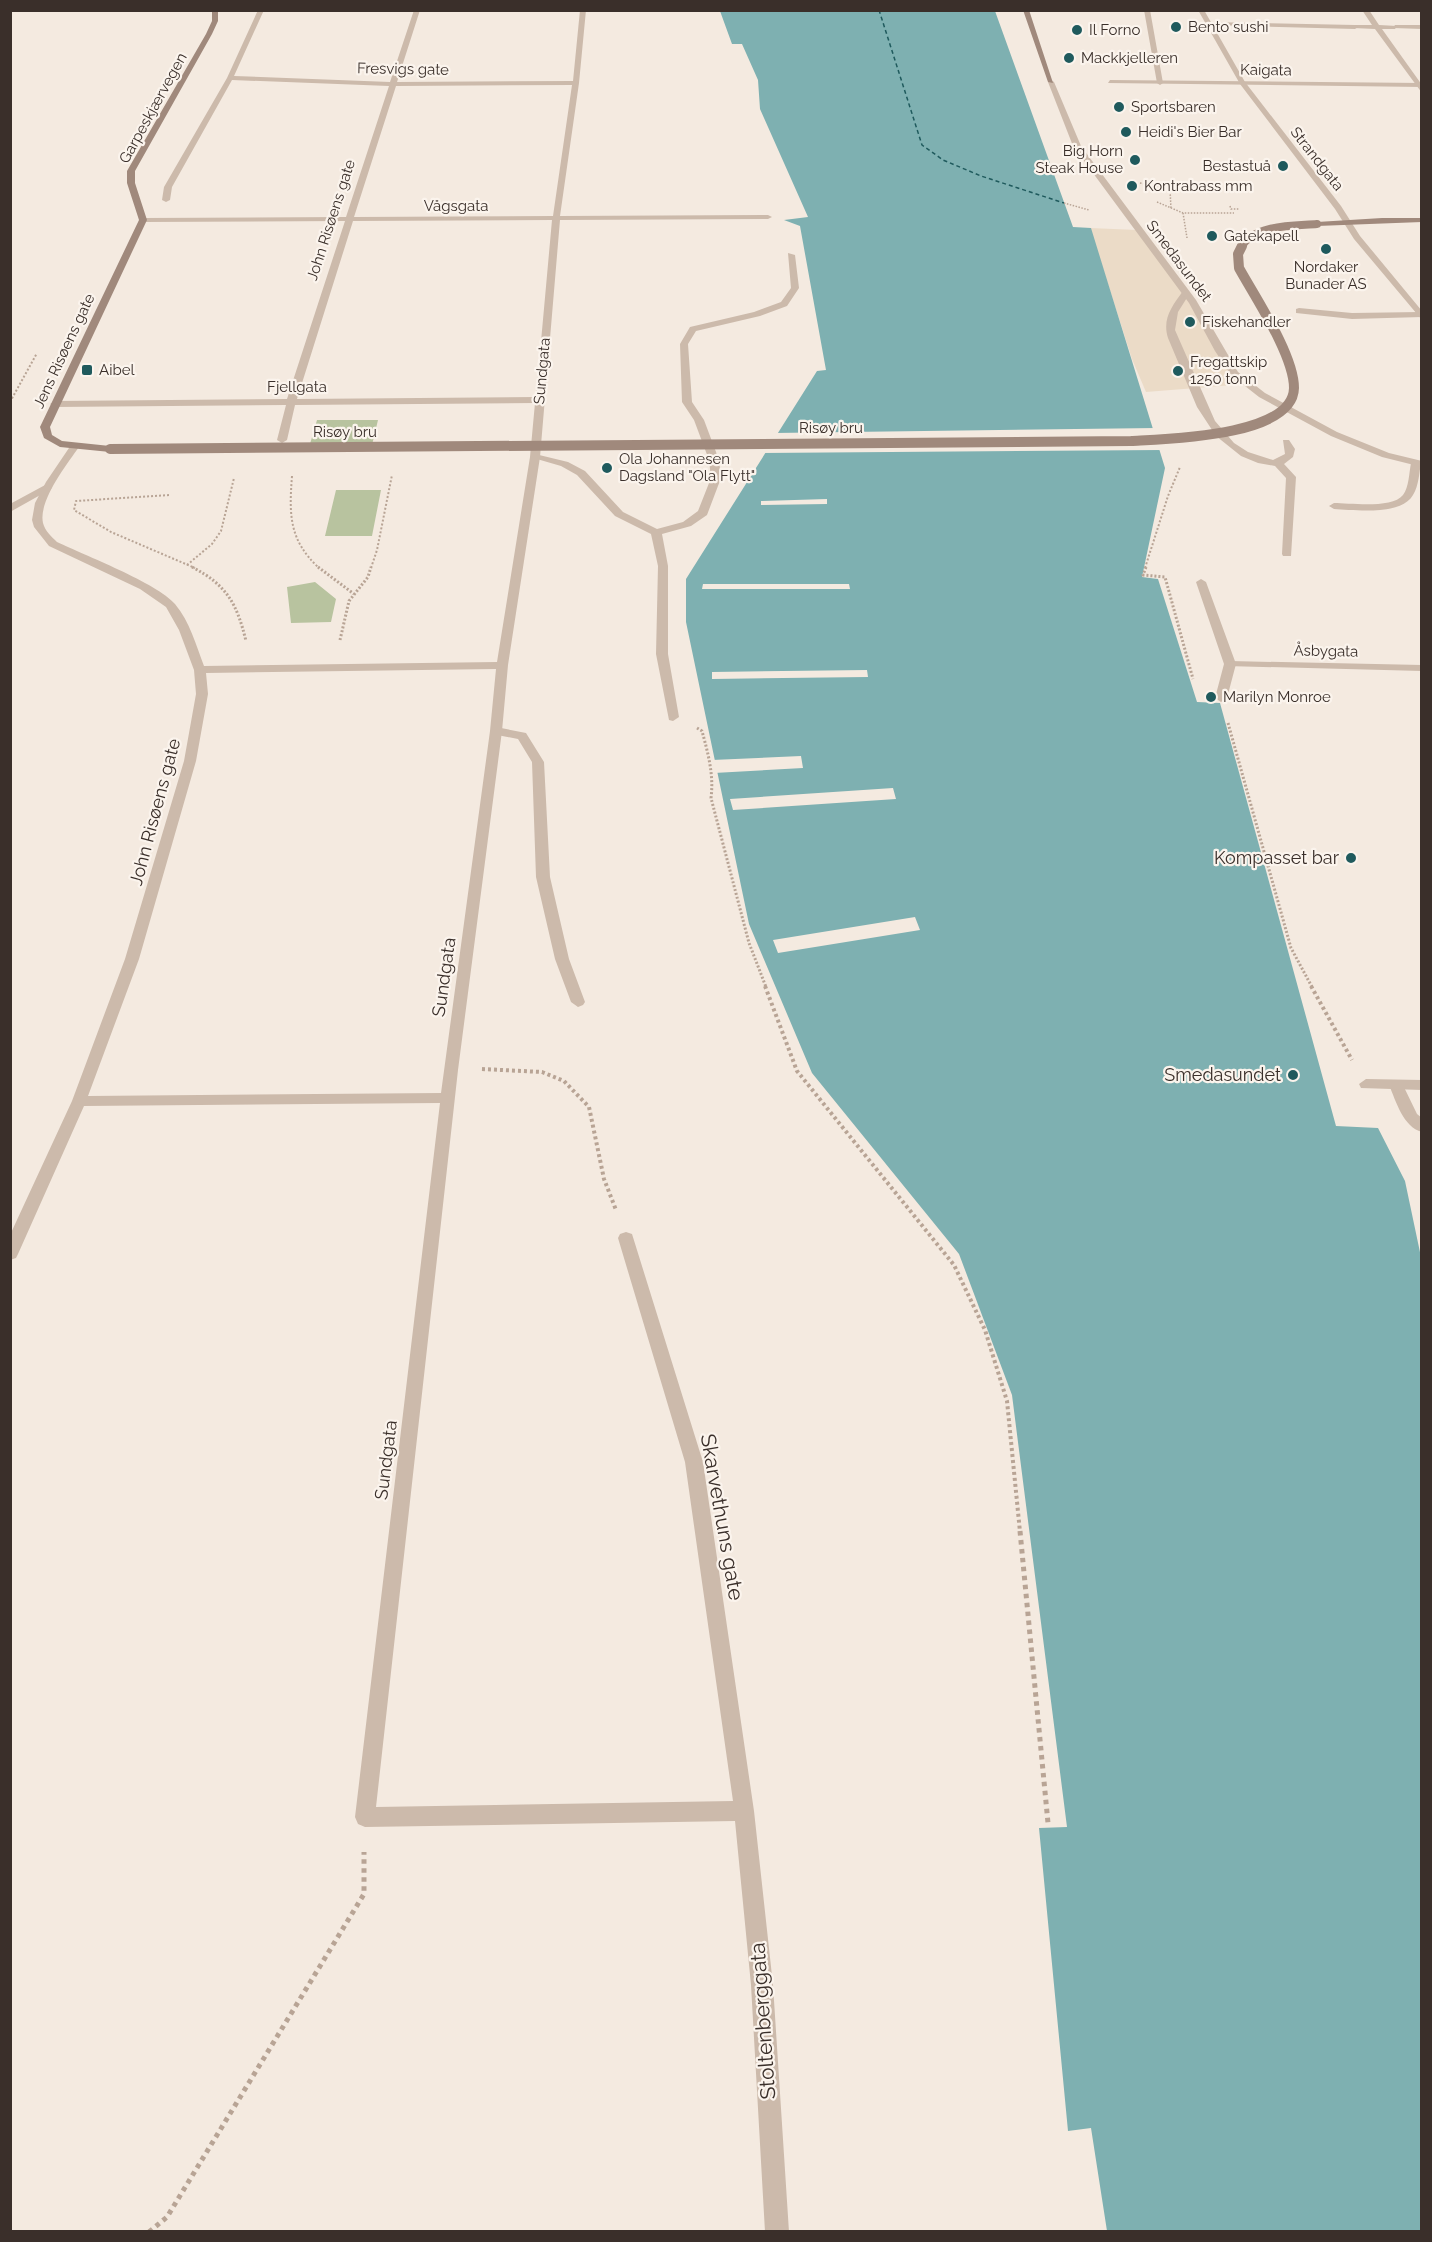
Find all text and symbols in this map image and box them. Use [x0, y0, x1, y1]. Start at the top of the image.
place label: Bento sushi [1188, 18, 1269, 36]
marker: Bento sushi [1169, 20, 1183, 34]
place label: Il Forno [1089, 21, 1140, 39]
marker: Il Forno [1070, 23, 1084, 37]
place label: Mackkjelleren [1081, 49, 1178, 67]
street label: Garpeskjærvegen [115, 50, 191, 166]
marker: Mackkjelleren [1062, 51, 1076, 65]
street label: Fresvigs gate [357, 59, 449, 79]
street label: Kaigata [1240, 61, 1292, 79]
place label: Sportsbaren [1131, 98, 1216, 116]
marker: Sportsbaren [1112, 100, 1126, 114]
place label: Heidi's Bier Bar [1138, 123, 1242, 141]
street label: Strandgata [1286, 123, 1348, 195]
marker: Heidi's Bier Bar [1119, 125, 1133, 139]
place label: Big Horn Steak House [1036, 142, 1123, 177]
marker: Big Horn Steak House [1128, 153, 1142, 167]
street label: John Risøens gate [303, 157, 359, 283]
place label: Bestastuå [1202, 157, 1271, 175]
marker: Bestastuå [1276, 159, 1290, 173]
place label: Kontrabass mm [1144, 177, 1253, 195]
marker: Kontrabass mm [1125, 179, 1139, 193]
street label: Vågsgata [424, 197, 488, 215]
street label: Smedasundet [1143, 217, 1215, 305]
place label: Gatekapell [1224, 227, 1300, 245]
marker: Gatekapell [1205, 229, 1219, 243]
marker: Nordaker Bunader AS [1319, 242, 1333, 256]
place label: Nordaker Bunader AS [1285, 258, 1367, 293]
street label: Jens Risøens gate [30, 291, 99, 411]
place label: Fiskehandler [1202, 313, 1292, 331]
marker: Fiskehandler [1183, 315, 1197, 329]
street label: Sundgata [530, 337, 554, 405]
place label: Fregattskip 1250 tonn [1190, 353, 1267, 388]
place label: Aibel [99, 361, 135, 379]
marker: Aibel [80, 363, 94, 377]
marker: Fregattskip 1250 tonn [1171, 364, 1185, 378]
street label: Fjellgata [267, 378, 327, 396]
street label: Risøy bru [799, 419, 863, 437]
street label: Risøy bru [313, 423, 377, 441]
place label: Ola Johannesen Dagsland "Ola Flytt" [619, 450, 755, 485]
marker: Ola Johannesen Dagsland "Ola Flytt" [600, 461, 614, 475]
street label: Åsbygata [1293, 641, 1359, 661]
place label: Marilyn Monroe [1223, 688, 1331, 706]
marker: Marilyn Monroe [1204, 690, 1218, 704]
street label: John Risøens gate [125, 736, 184, 888]
place label: Kompasset bar [1214, 847, 1340, 868]
marker: Kompasset bar [1344, 851, 1358, 865]
street label: Sundgata [428, 936, 459, 1018]
place label: Smedasundet [1164, 1064, 1281, 1085]
marker: Smedasundet [1286, 1068, 1300, 1082]
street label: Sundgata [370, 1419, 401, 1501]
street label: Skarvethuns gate [696, 1432, 749, 1602]
street label: Stoltenberggata [745, 1942, 780, 2100]

